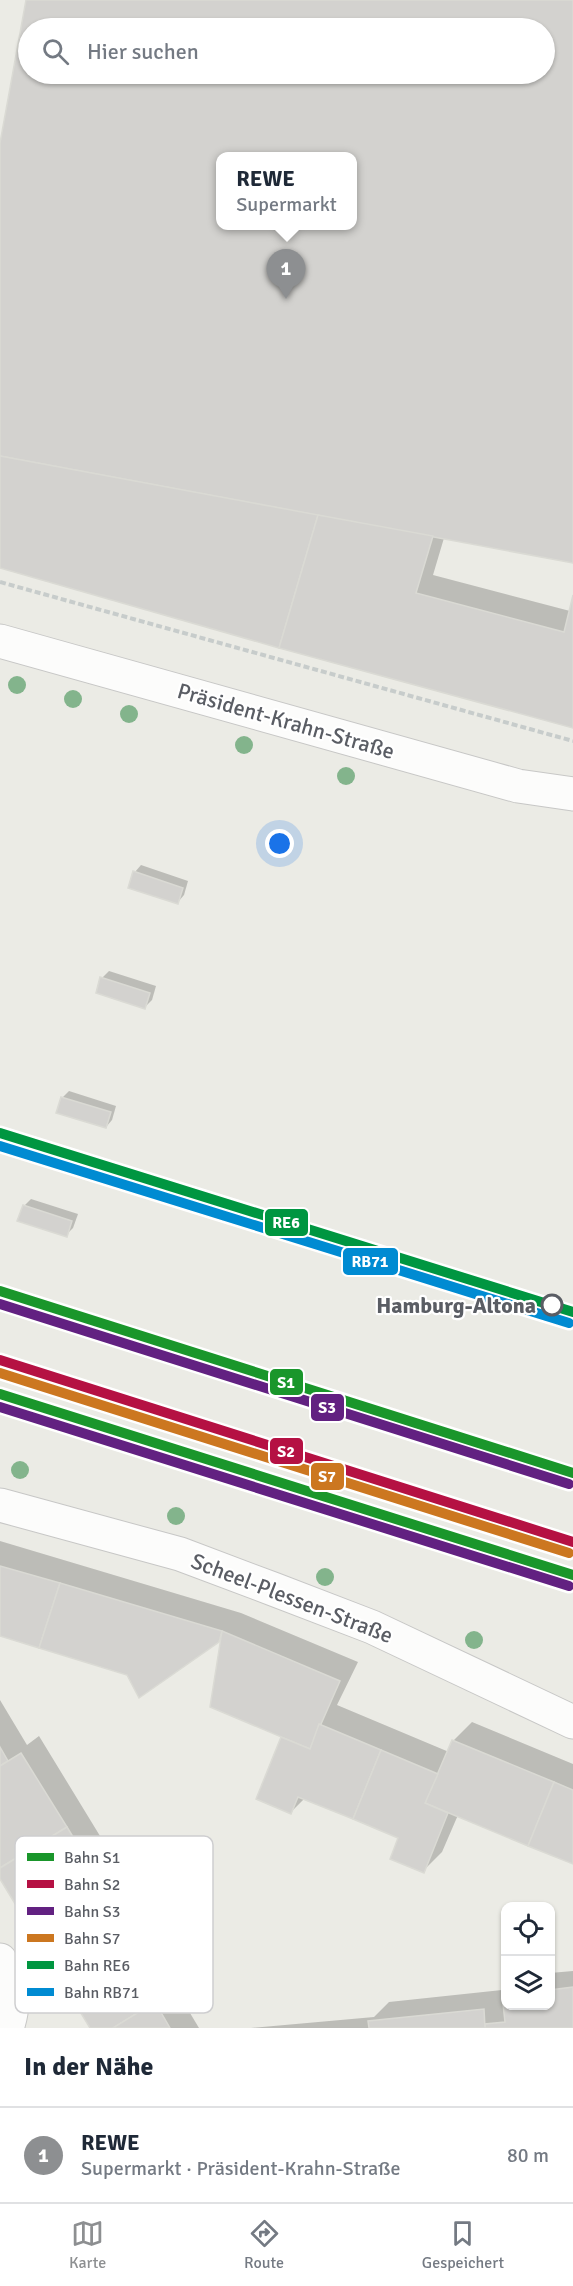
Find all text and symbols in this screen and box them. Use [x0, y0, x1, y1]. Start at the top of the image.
search box [18, 18, 555, 84]
icon: search [39, 35, 72, 68]
text: Hier suchen [87, 38, 199, 65]
popup [216, 152, 357, 230]
text: REWE [236, 165, 295, 192]
text: Supermarkt [236, 192, 337, 217]
pin: 1 [266, 250, 306, 299]
street label: Präsident-Krahn-Straße [174, 677, 398, 765]
your location [265, 829, 294, 858]
line badge: RE6 [264, 1208, 309, 1237]
text: RE6 [272, 1213, 300, 1233]
line badge: RB71 [342, 1247, 399, 1276]
text: RB71 [352, 1252, 389, 1272]
place label: Hamburg-Altona [376, 1292, 536, 1319]
marker: Hamburg-Altona [541, 1294, 563, 1316]
line badge: S1 [269, 1368, 304, 1396]
text: S1 [277, 1373, 295, 1393]
line badge: S3 [310, 1393, 345, 1422]
text: S3 [318, 1398, 336, 1418]
line badge: S2 [269, 1437, 304, 1465]
text: S2 [277, 1442, 295, 1462]
line badge: S7 [310, 1462, 345, 1491]
text: S7 [318, 1467, 336, 1487]
street label: Scheel-Plessen-Straße [187, 1547, 397, 1649]
legend [15, 1836, 213, 2013]
text: Bahn S1 [64, 1848, 120, 1868]
text: Bahn S2 [64, 1875, 120, 1895]
text: Bahn S3 [64, 1902, 120, 1922]
map controls [501, 1902, 555, 2010]
button: locate [501, 1902, 555, 1956]
text: Bahn S7 [64, 1929, 120, 1949]
text: Bahn RE6 [64, 1956, 130, 1976]
button: layers [501, 1956, 555, 2010]
text: Bahn RB71 [64, 1983, 139, 2003]
text: In der Nähe [24, 2051, 154, 2083]
text: REWE [81, 2129, 140, 2156]
text: 1 [38, 2143, 49, 2168]
text: 80 m [507, 2143, 549, 2168]
text: Supermarkt · Präsident-Krahn-Straße [81, 2156, 401, 2181]
tab: Karte [69, 2217, 106, 2273]
tab: Route [244, 2217, 284, 2273]
tab: Gespeichert [422, 2217, 504, 2273]

